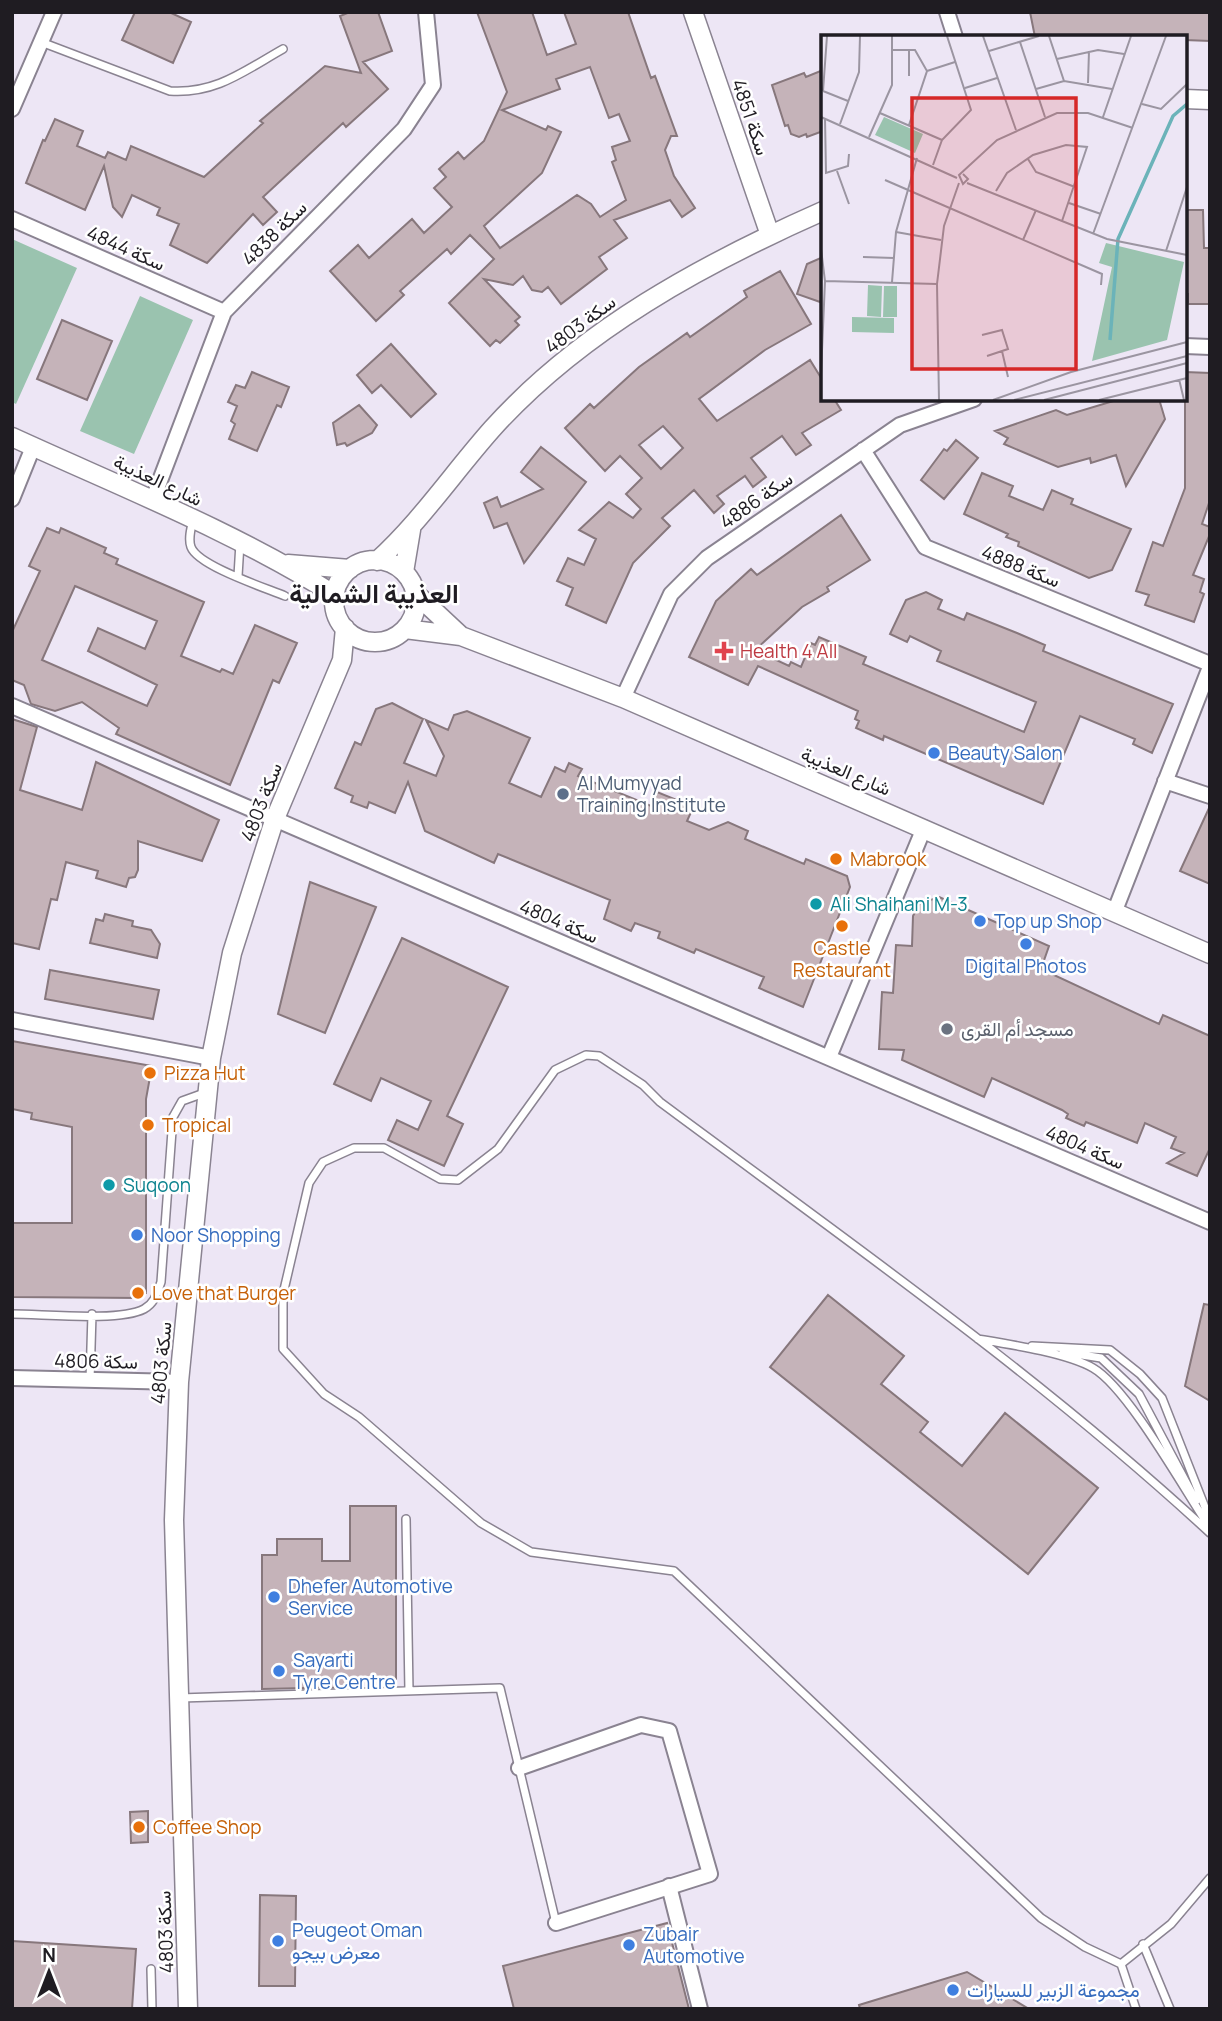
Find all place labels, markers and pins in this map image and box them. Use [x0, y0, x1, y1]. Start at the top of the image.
place label: Health 4 All [740, 638, 838, 664]
marker: Health 4 All [714, 641, 734, 661]
place label: Beauty Salon [948, 740, 1063, 766]
marker: Beauty Salon [926, 745, 942, 761]
place label: Al Mumyyad Training Institute [577, 770, 726, 818]
marker: Al Mumyyad Training Institute [555, 786, 571, 802]
place label: Mabrook [850, 846, 927, 872]
marker: Mabrook [828, 851, 844, 867]
place label: Ali Shaihani M-3 [830, 891, 968, 917]
marker: Ali Shaihani M-3 [808, 896, 824, 912]
place label: Top up Shop [994, 908, 1102, 934]
marker: Top up Shop [972, 913, 988, 929]
marker: Castle Restaurant [834, 918, 850, 934]
place label: Castle Restaurant [793, 935, 891, 983]
marker: Digital Photos [1018, 936, 1034, 952]
place label: Digital Photos [965, 953, 1087, 979]
place label: مسجد أم القرى [961, 1016, 1074, 1042]
marker: مسجد أم القرى [939, 1021, 955, 1037]
place label: Pizza Hut [164, 1060, 246, 1086]
marker: Pizza Hut [142, 1065, 158, 1081]
place label: Tropical [162, 1112, 231, 1138]
marker: Tropical [140, 1117, 156, 1133]
place label: Suqoon [123, 1172, 191, 1198]
marker: Suqoon [101, 1177, 117, 1193]
place label: Noor Shopping [151, 1222, 281, 1248]
marker: Noor Shopping [129, 1227, 145, 1243]
place label: Love that Burger [152, 1280, 296, 1306]
marker: Love that Burger [130, 1285, 146, 1301]
place label: Dhefer Automotive Service [288, 1573, 453, 1621]
marker: Dhefer Automotive Service [266, 1589, 282, 1605]
place label: Sayarti Tyre Centre [293, 1647, 396, 1695]
marker: Sayarti Tyre Centre [271, 1663, 287, 1679]
place label: Coffee Shop [153, 1814, 262, 1840]
marker: Coffee Shop [131, 1819, 147, 1835]
place label: Peugeot Oman معرض بيجو [292, 1917, 423, 1965]
place label: Zubair Automotive [643, 1921, 745, 1969]
marker: Peugeot Oman معرض بيجو [270, 1933, 286, 1949]
marker: Zubair Automotive [621, 1937, 637, 1953]
place label: مجموعة الزبير للسيارات [967, 1977, 1140, 2003]
marker: مجموعة الزبير للسيارات [945, 1982, 961, 1998]

